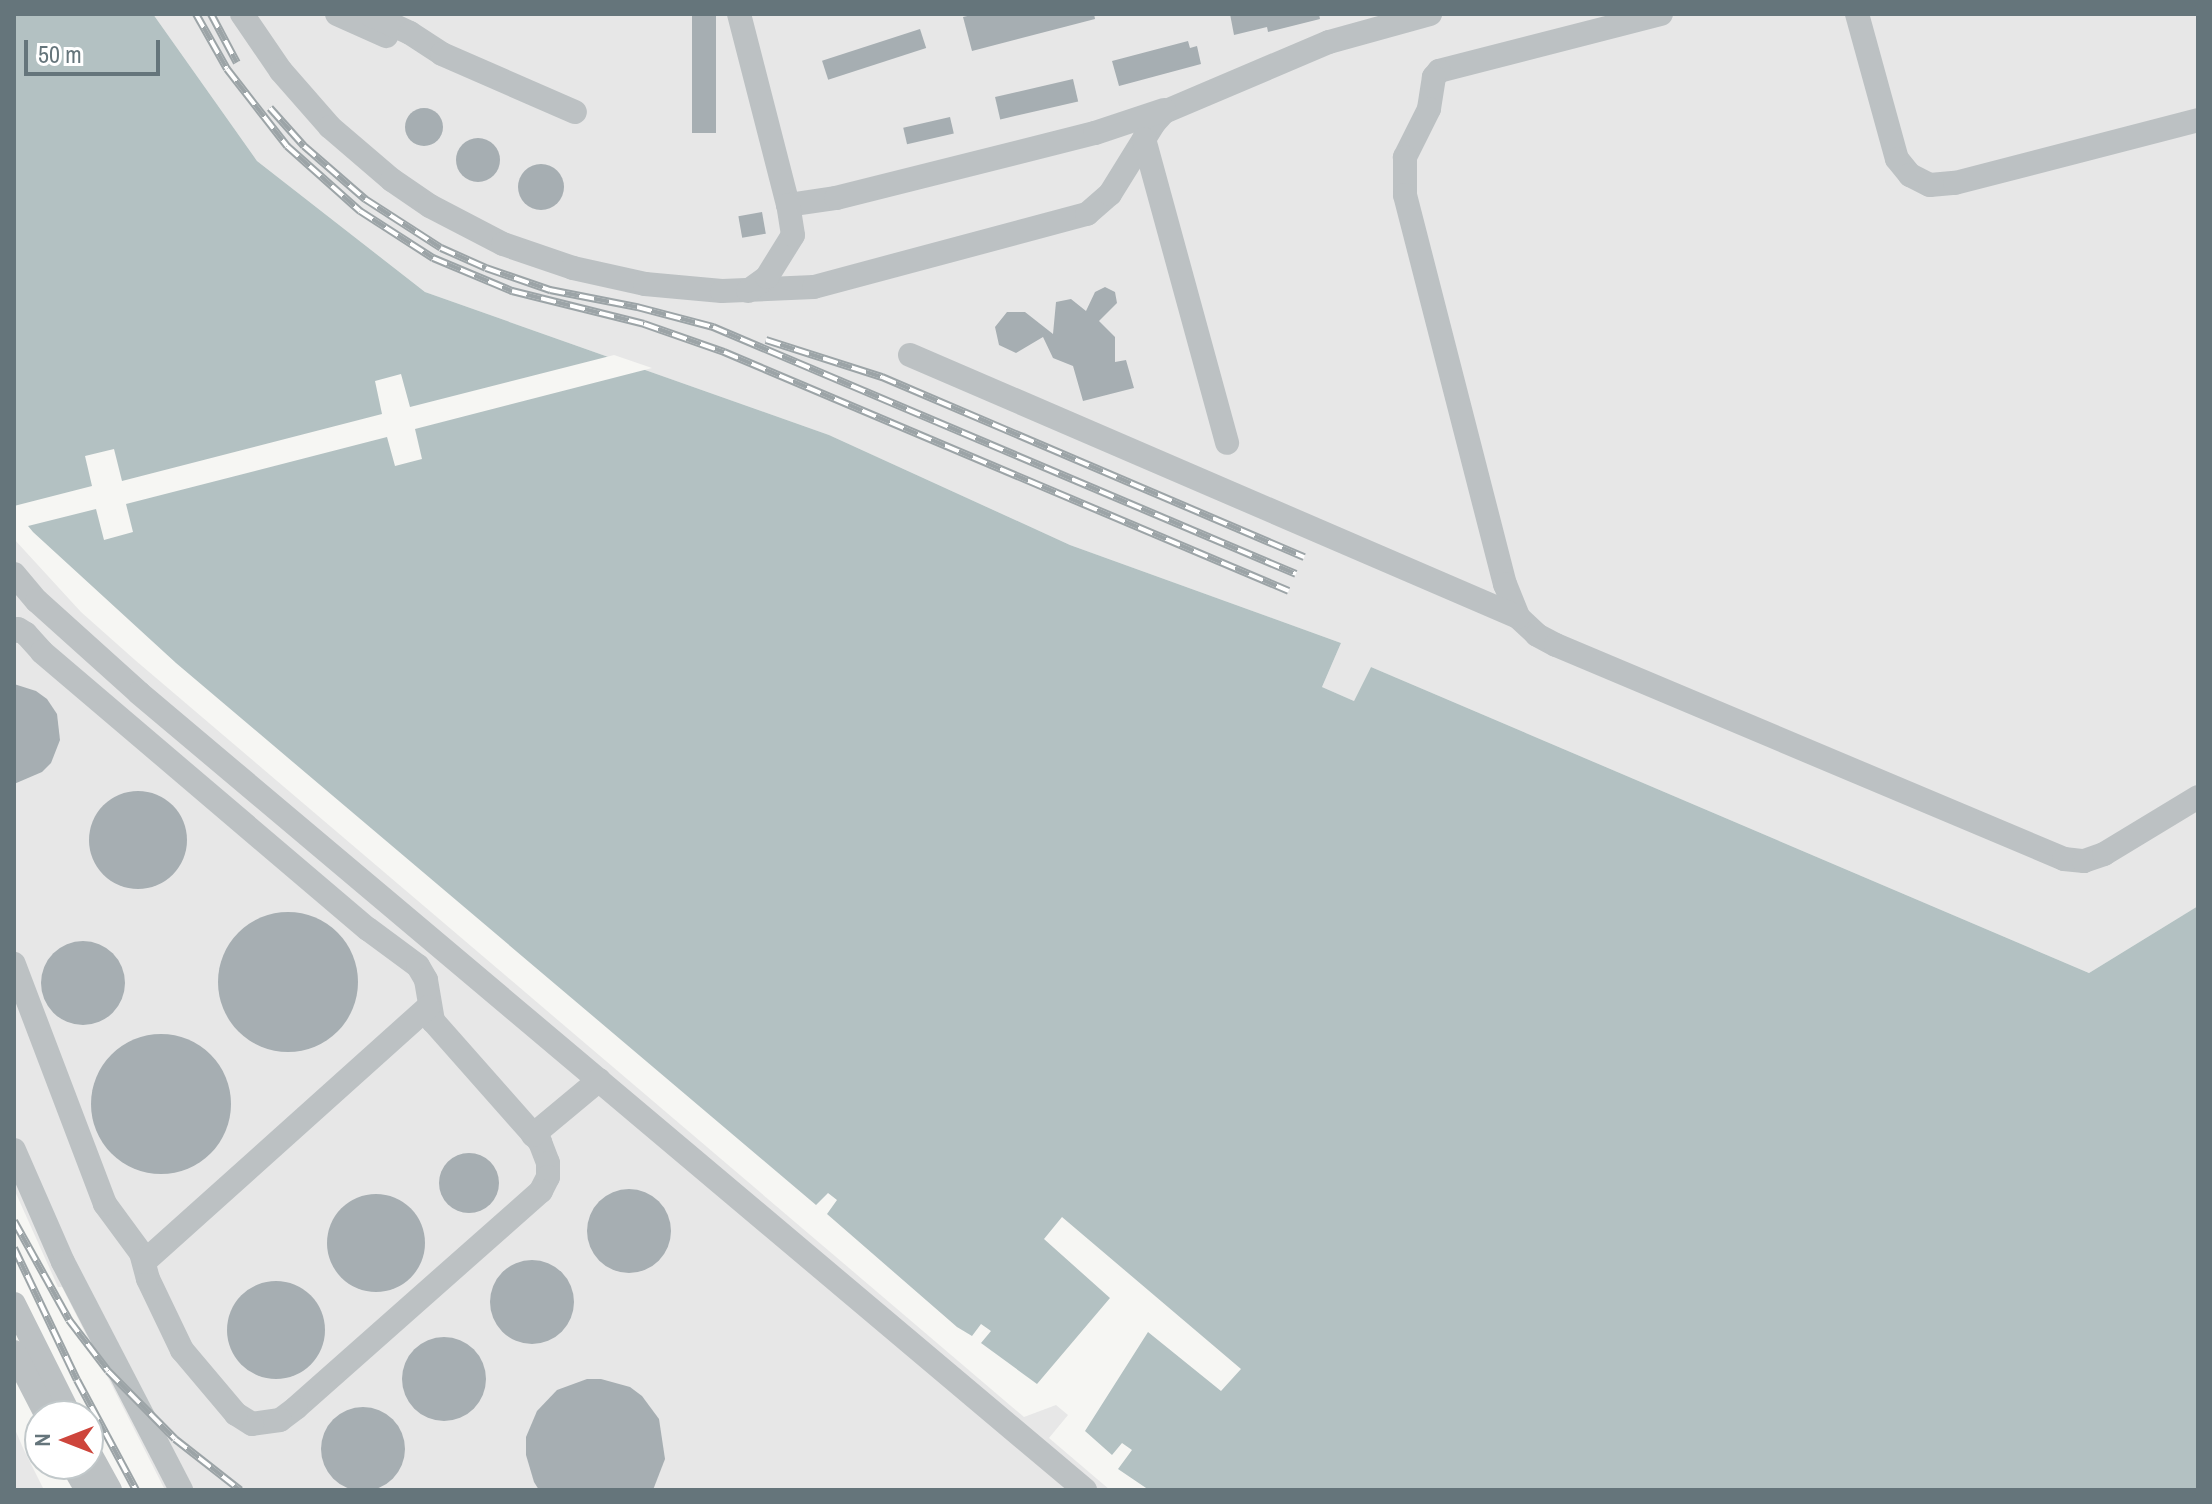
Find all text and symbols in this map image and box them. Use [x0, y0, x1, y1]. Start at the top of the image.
scale bar [28, 24, 164, 74]
text: 50 m [38, 38, 82, 70]
north arrow [24, 1400, 104, 1480]
text: N [27, 1433, 57, 1447]

